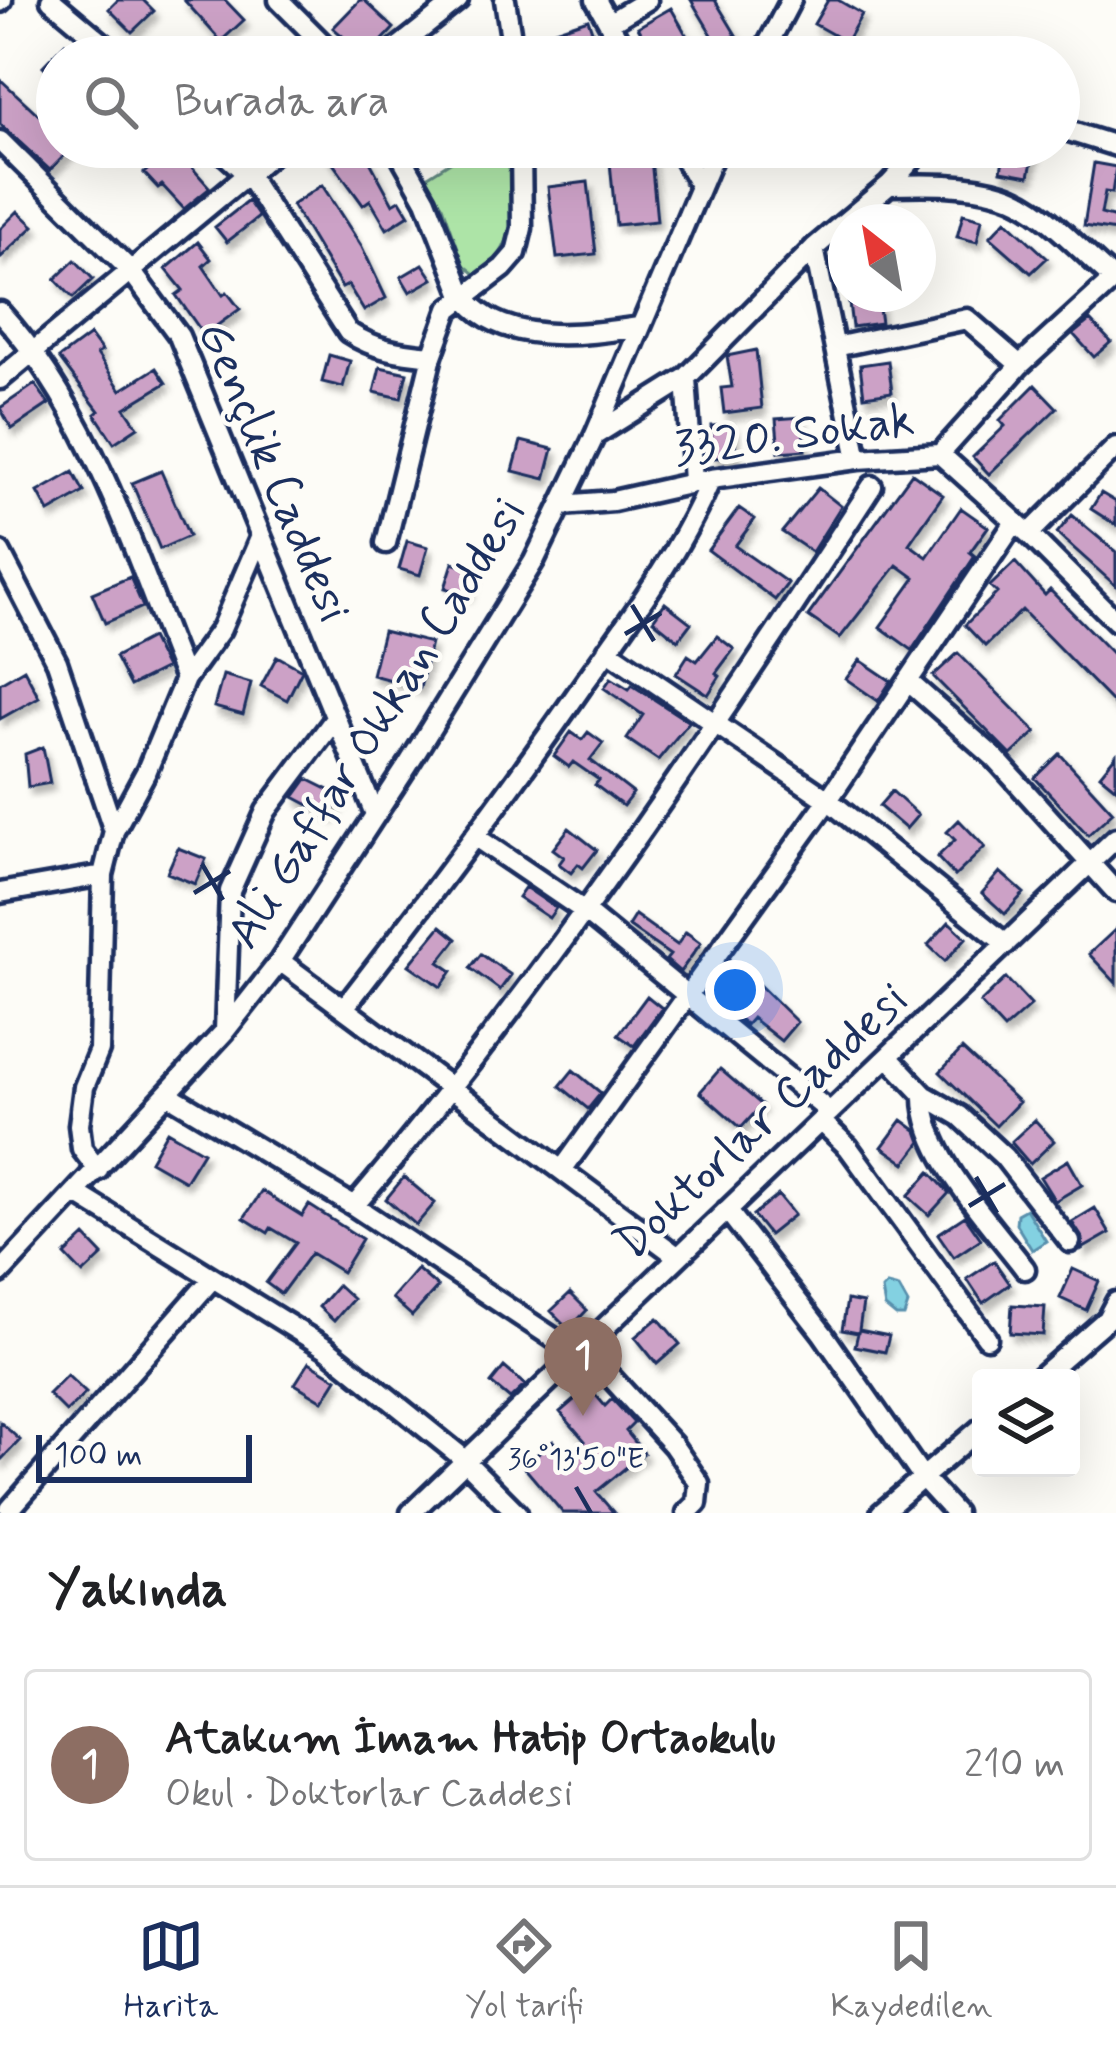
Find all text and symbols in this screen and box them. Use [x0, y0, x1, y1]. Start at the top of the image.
search box [36, 36, 1080, 168]
icon: search [78, 69, 144, 135]
text: Burada ara [174, 73, 389, 132]
north arrow [828, 204, 936, 312]
street label: Gençlik Caddesi [181, 312, 365, 632]
street label: 3320. Sokak [670, 389, 918, 481]
street label: Ali Gaffar Okkan Caddesi [213, 485, 543, 961]
your location [705, 960, 765, 1020]
street label: Doktorlar Caddesi [602, 969, 922, 1275]
pin: 1 [544, 1317, 622, 1416]
map controls [972, 1369, 1080, 1477]
button: layers [972, 1369, 1080, 1477]
scale bar [36, 1429, 252, 1482]
text: 100 m [54, 1434, 143, 1478]
text: 36°13'50"E [508, 1440, 644, 1479]
text: Yakında [48, 1558, 228, 1624]
text: Atakum İmam Hatip Ortaokulu [165, 1710, 776, 1769]
text: 1 [81, 1740, 99, 1791]
text: 210 m [964, 1740, 1065, 1791]
text: Okul · Doktorlar Caddesi [165, 1769, 573, 1820]
tab: Harita [124, 1913, 218, 2029]
tab: Yol tarifi [465, 1913, 583, 2029]
tab: Kaydedilen [830, 1913, 992, 2029]

